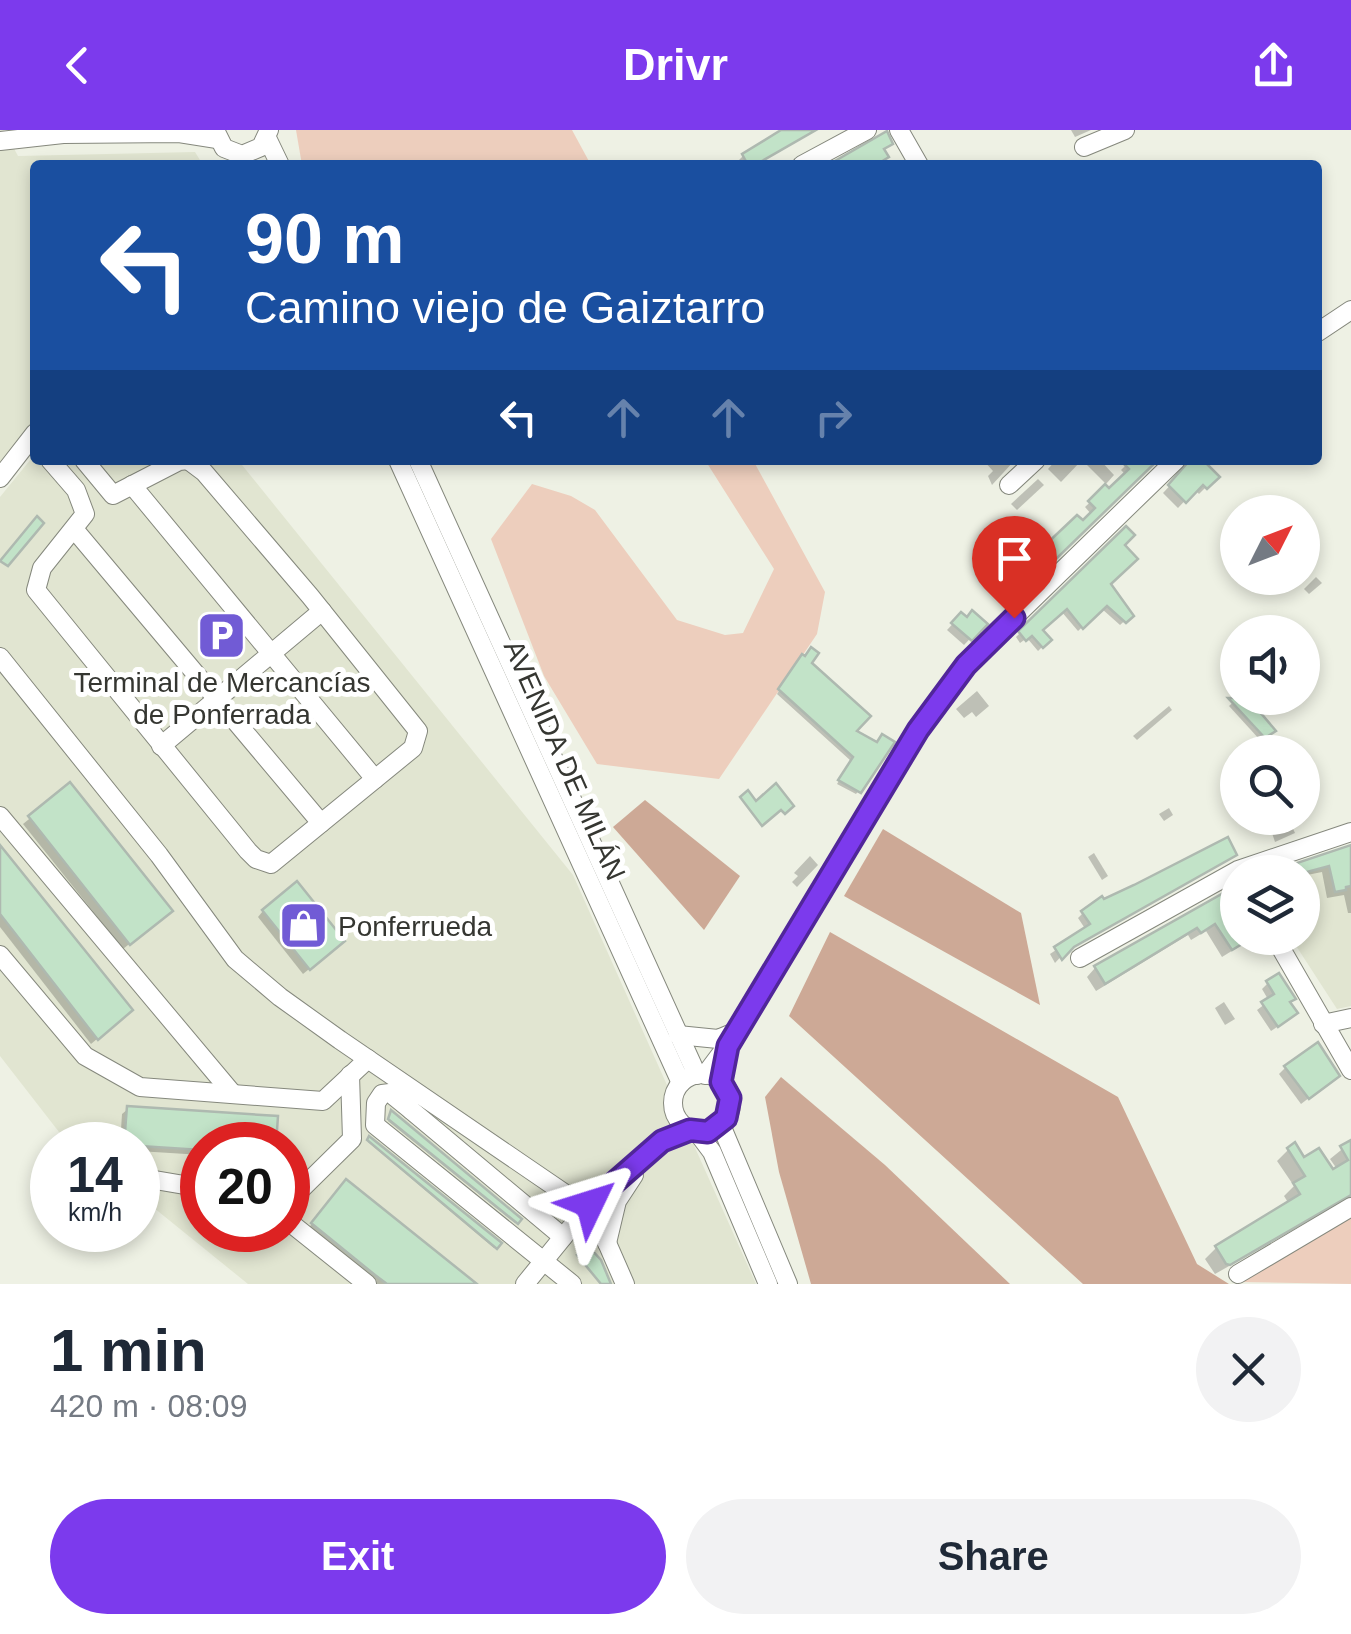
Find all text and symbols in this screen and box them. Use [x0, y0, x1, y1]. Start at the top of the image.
icon: back [50, 38, 105, 93]
icon: share [1246, 38, 1301, 93]
text: Drivr [623, 39, 728, 90]
icon: left [80, 200, 210, 330]
text: 90 m [245, 200, 405, 278]
text: Camino viejo de Gaiztarro [245, 282, 765, 333]
icon: left [491, 390, 546, 445]
icon: ahead [596, 390, 651, 445]
icon: ahead [701, 390, 756, 445]
icon: right [806, 390, 861, 445]
north arrow [1220, 495, 1320, 595]
map controls [1220, 495, 1320, 955]
pin [972, 516, 1057, 619]
icon: arrive [987, 531, 1042, 586]
parking icon: Terminal de Mercancías de Ponferrada [196, 609, 248, 661]
button: sound [1220, 615, 1320, 715]
street label: AVENIDA DE MILÁN [498, 635, 631, 885]
place label: Terminal de Mercancías de Ponferrada [73, 667, 371, 730]
button: search [1220, 735, 1320, 835]
button: layers [1220, 855, 1320, 955]
shop icon: Ponferrueda [277, 900, 329, 952]
place label: Ponferrueda [338, 911, 493, 942]
speed limit sign: 20 [180, 1122, 310, 1252]
text: 14 [67, 1147, 123, 1203]
position arrow [538, 1152, 642, 1256]
text: km/h [68, 1198, 122, 1226]
text: 1 min [50, 1317, 207, 1384]
button: close [1196, 1317, 1301, 1422]
text: 420 m · 08:09 [50, 1388, 247, 1424]
button: Exit [50, 1499, 666, 1614]
button: Share [686, 1499, 1301, 1614]

